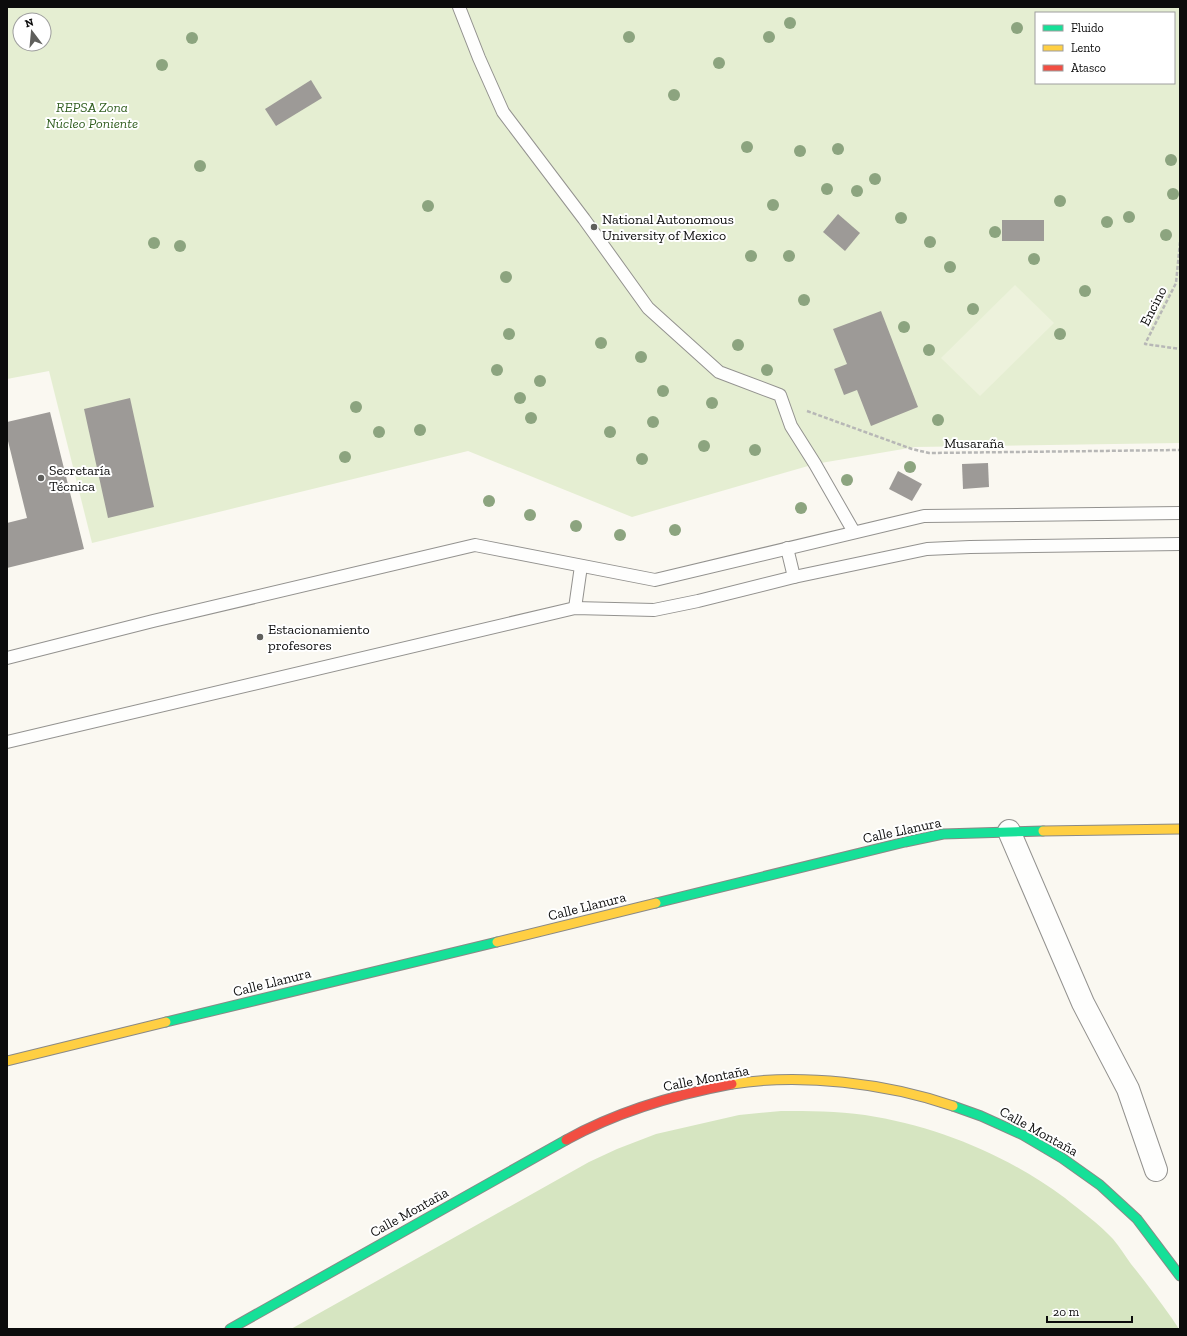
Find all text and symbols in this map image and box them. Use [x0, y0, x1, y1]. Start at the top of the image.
north arrow [12, 12, 52, 52]
legend [1035, 12, 1175, 84]
text: N [24, 15, 36, 30]
text: Fluido [1071, 21, 1104, 35]
text: Lento [1071, 41, 1101, 55]
text: Atasco [1071, 61, 1106, 75]
park label: REPSA Zona Núcleo Poniente [46, 99, 138, 132]
place label: National Autonomous University of Mexico [602, 211, 734, 244]
marker: National Autonomous University of Mexico [589, 222, 599, 232]
street label: Encino [1136, 284, 1171, 329]
street label: Musaraña [944, 435, 1004, 452]
place label: Secretaría Técnica [49, 462, 111, 495]
marker: Secretaría Técnica [36, 473, 46, 483]
place label: Estacionamiento profesores [268, 621, 370, 654]
marker: Estacionamiento profesores [255, 632, 265, 642]
street label: Calle Llanura [861, 814, 943, 847]
street label: Calle Llanura [546, 889, 628, 924]
street label: Calle Llanura [231, 965, 313, 1000]
street label: Calle Montaña [662, 1062, 751, 1095]
street label: Calle Montaña [997, 1103, 1081, 1160]
street label: Calle Montaña [367, 1184, 452, 1241]
scale bar [1047, 1298, 1132, 1324]
text: 20 m [1053, 1305, 1080, 1319]

